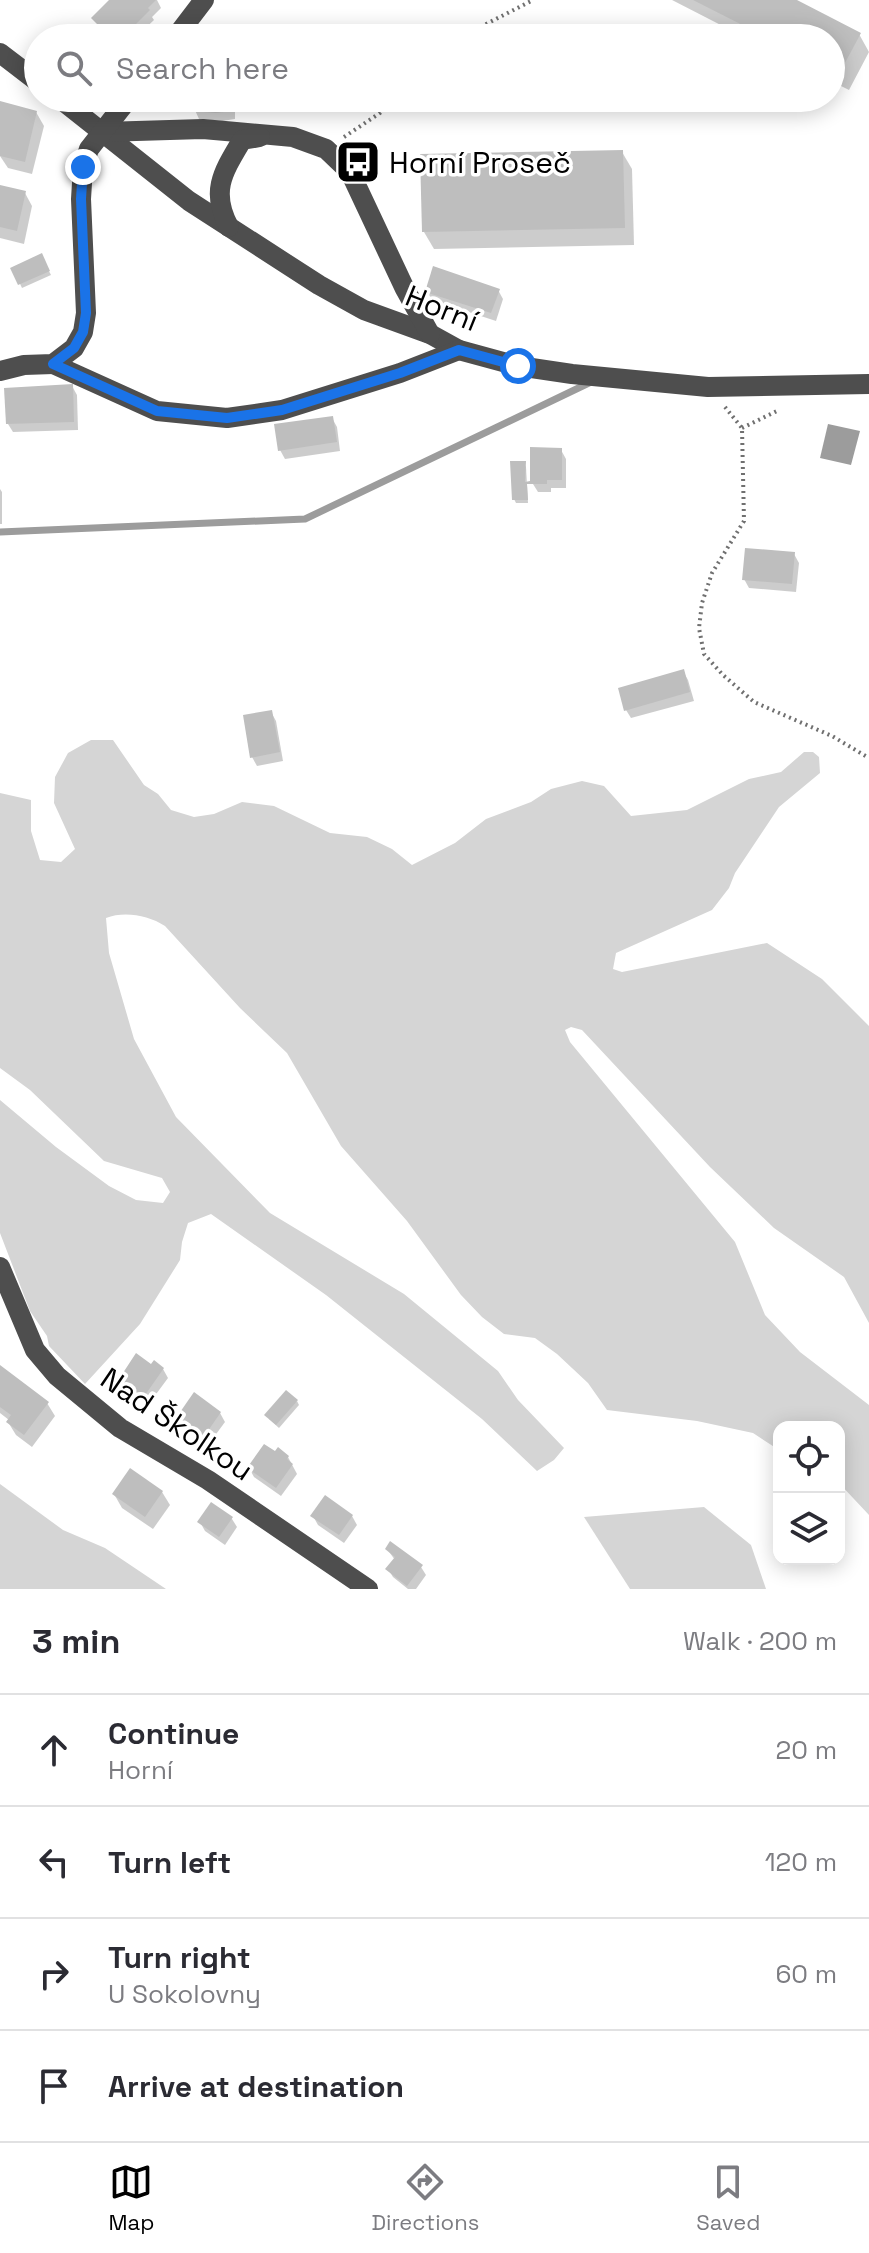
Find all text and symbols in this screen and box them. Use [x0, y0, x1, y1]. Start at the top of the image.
search box [24, 24, 845, 112]
icon: search [52, 46, 96, 90]
text: Search here [116, 49, 289, 88]
bus stop icon: Horní Proseč [334, 138, 382, 186]
place label: Horní Proseč [389, 143, 571, 182]
route end [65, 149, 101, 185]
street label: Horní [400, 276, 485, 340]
route start [500, 348, 536, 384]
street label: Nad Školkou [93, 1359, 261, 1489]
map controls [773, 1421, 845, 1565]
button: locate [773, 1421, 845, 1493]
button: layers [773, 1493, 845, 1565]
text: 3 min [32, 1620, 120, 1663]
text: Walk · 200 m [683, 1624, 837, 1658]
text: Continue [108, 1714, 239, 1753]
icon: ahead [32, 1728, 76, 1772]
text: 20 m [776, 1733, 837, 1767]
text: Horní [108, 1753, 173, 1787]
icon: left [32, 1840, 76, 1884]
text: Turn left [108, 1843, 231, 1882]
text: 120 m [765, 1845, 837, 1879]
text: Turn right [108, 1938, 251, 1977]
icon: right [32, 1952, 76, 1996]
text: 60 m [775, 1957, 837, 1991]
text: U Sokolovny [108, 1977, 261, 2011]
icon: arrive [32, 2064, 76, 2108]
text: Arrive at destination [108, 2067, 404, 2106]
tab: Map [109, 2160, 154, 2236]
tab: Directions [371, 2160, 479, 2236]
tab: Saved [696, 2160, 760, 2236]

